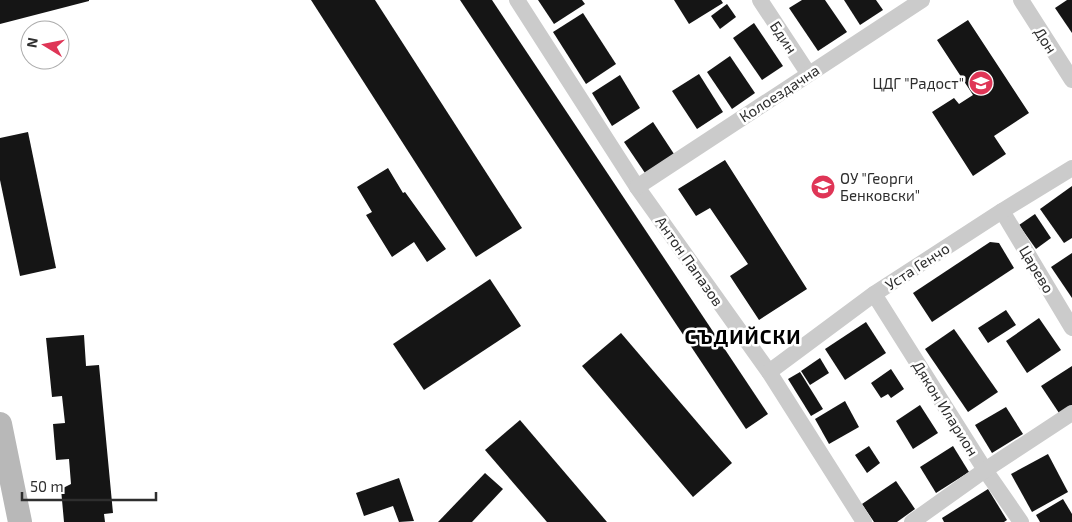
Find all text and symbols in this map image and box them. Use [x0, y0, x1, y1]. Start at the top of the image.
street label: Бдин [767, 17, 801, 57]
north arrow [20, 20, 70, 70]
street label: Дон [1031, 23, 1061, 57]
text: N [22, 36, 41, 49]
street label: Колоездачна [736, 60, 822, 126]
school or university icon: ЦДГ "Радост" [968, 70, 994, 96]
place label: ЦДГ "Радост" [873, 74, 964, 92]
place label: ОУ "Георги Бенковски" [840, 169, 920, 204]
school or university icon: ОУ "Георги Бенковски" [810, 174, 836, 200]
street label: Антон Папазов [652, 213, 728, 309]
street label: Уста Генчо [881, 239, 953, 293]
street label: Царево [1016, 242, 1058, 296]
district label: СЪДИЙСКИ [684, 324, 802, 348]
street label: Дякон Иларион [909, 357, 983, 459]
scale bar [22, 470, 156, 502]
text: 50 m [30, 477, 64, 495]

